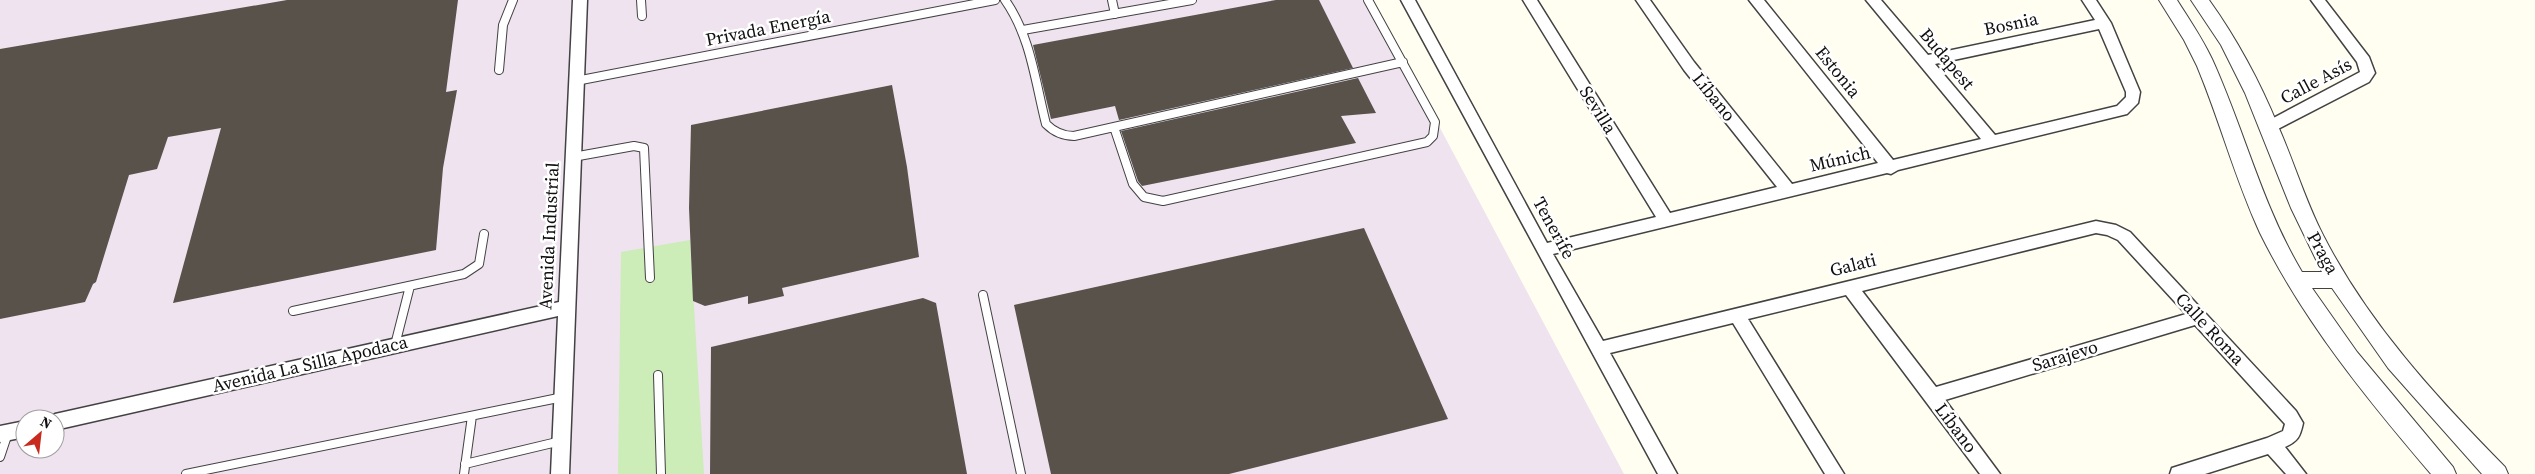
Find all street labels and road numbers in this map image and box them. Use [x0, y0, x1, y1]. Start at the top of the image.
street label: Privada Energía [703, 3, 833, 52]
street label: Bosnia [1982, 5, 2041, 41]
street label: Budapest [1914, 23, 1981, 95]
street label: Estonia [1810, 41, 1867, 103]
street label: Calle Asís [2276, 51, 2356, 110]
street label: Líbano [1687, 67, 1742, 127]
street label: Sevilla [1574, 81, 1623, 139]
street label: Múnich [1807, 139, 1873, 178]
street label: Avenida Industrial [532, 162, 565, 310]
street label: Tenerife [1527, 192, 1582, 263]
street label: Praga [2302, 227, 2346, 279]
street label: Galati [1827, 247, 1879, 282]
street label: Calle Roma [2170, 287, 2251, 371]
street label: Avenida La Silla Apodaca [210, 329, 411, 398]
street label: Sarajevo [2029, 334, 2101, 377]
street label: Líbano [1929, 398, 1983, 458]

